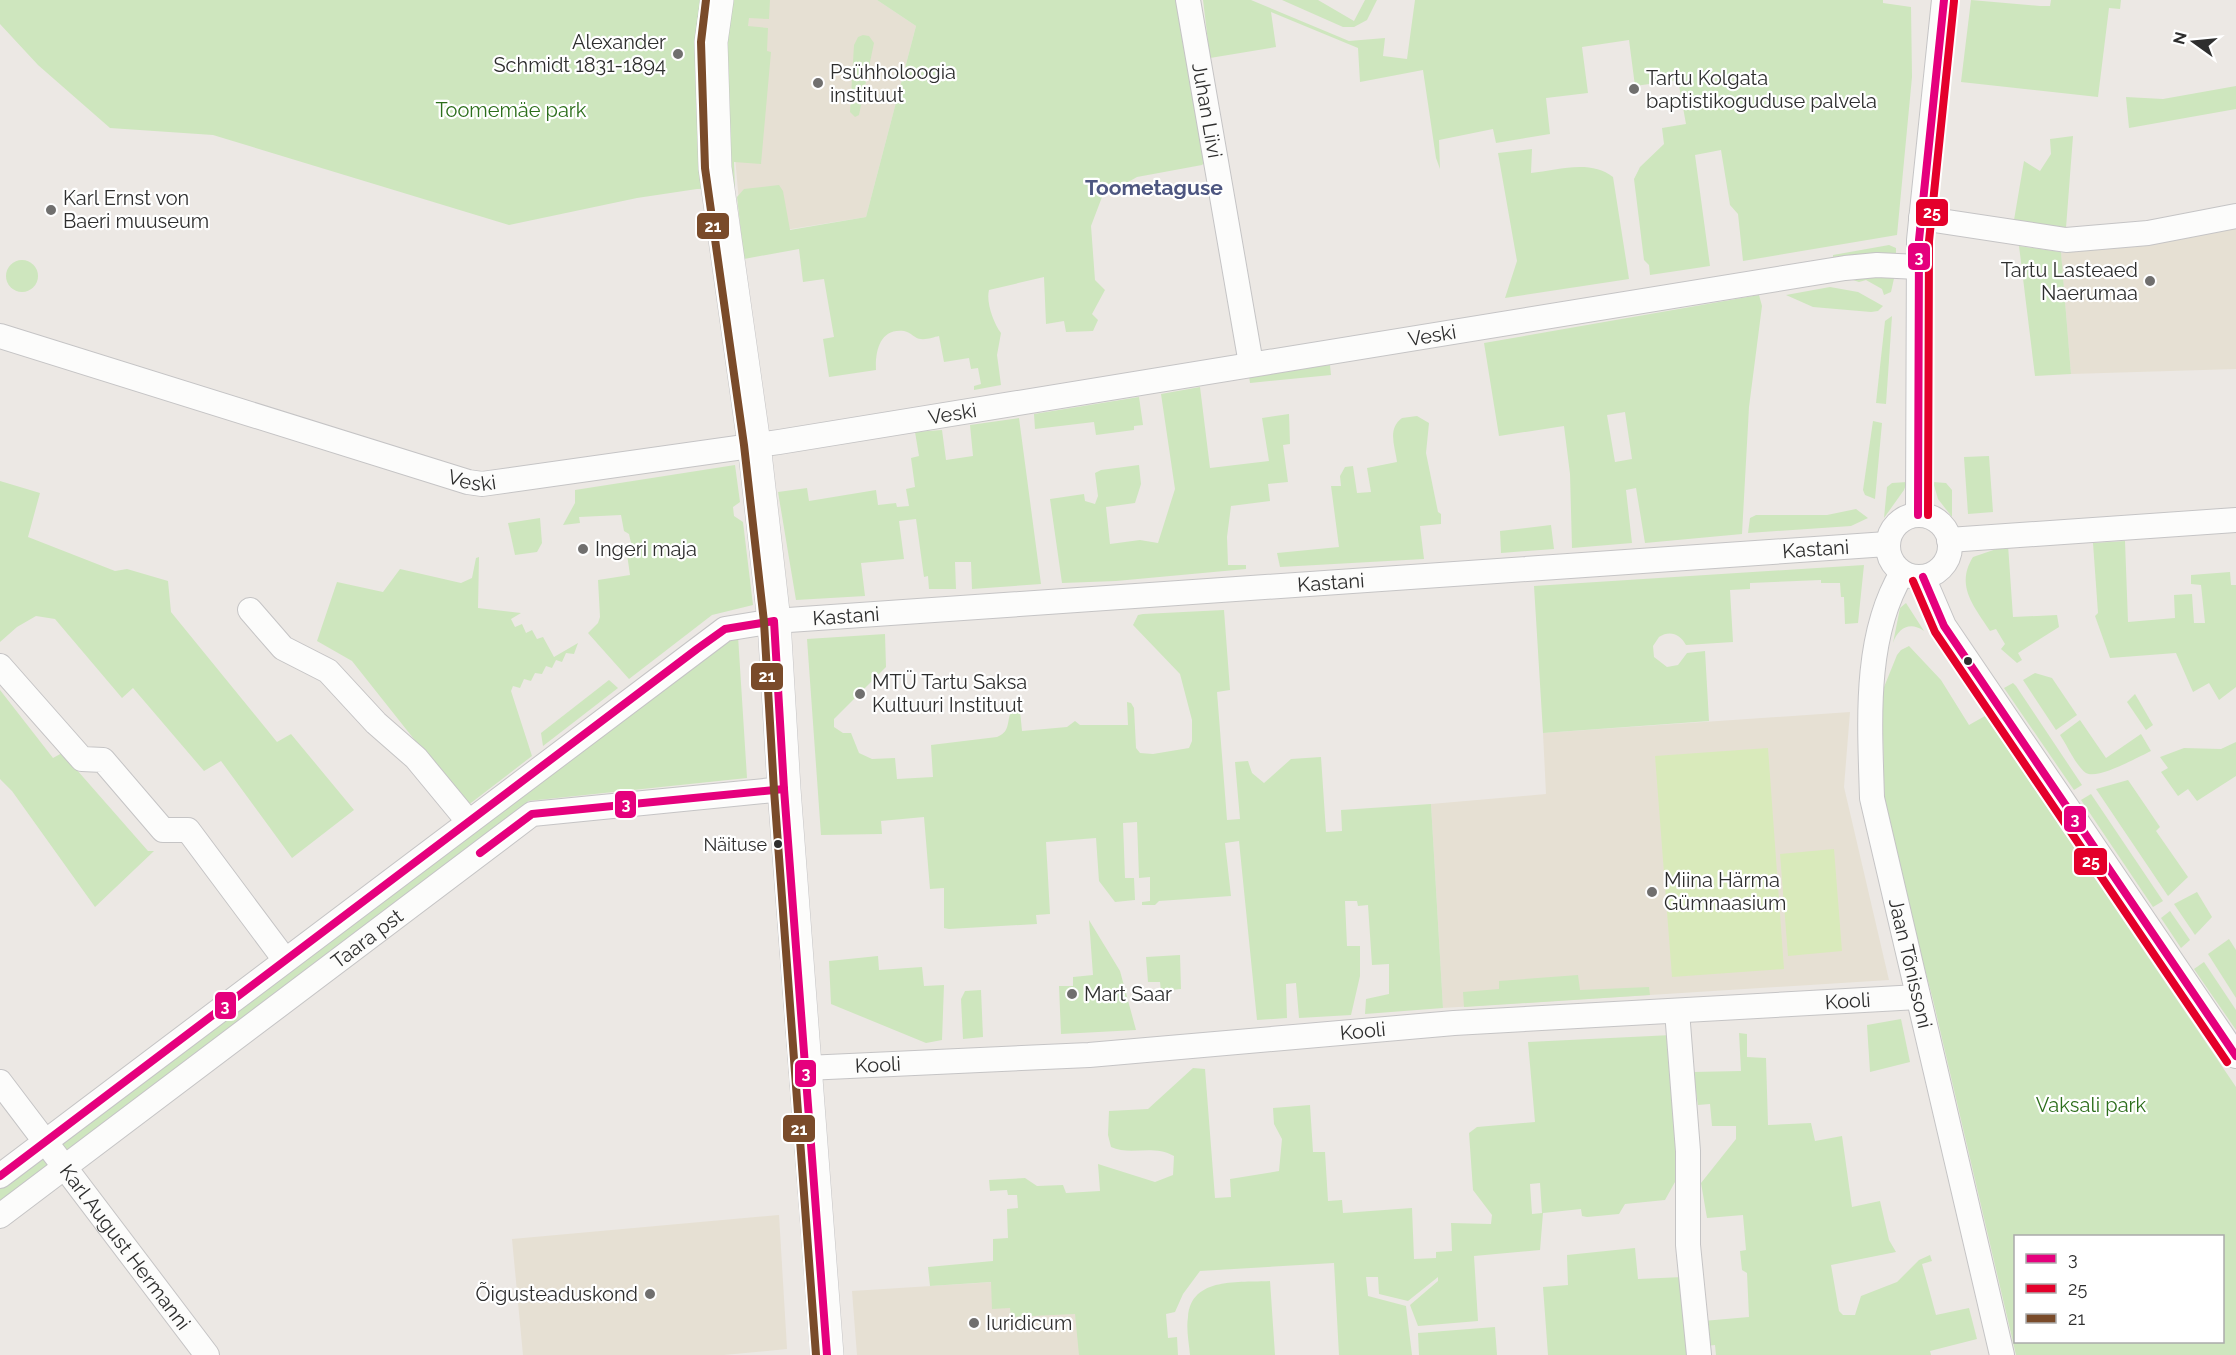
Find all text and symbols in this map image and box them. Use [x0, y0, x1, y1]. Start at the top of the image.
north arrow [2164, 12, 2224, 72]
place label: Alexander Schmidt 1831-1894 [493, 30, 666, 77]
text: N [2169, 30, 2191, 47]
marker: Alexander Schmidt 1831-1894 [671, 47, 685, 61]
place label: Psühholoogia instituut [830, 60, 956, 107]
street label: Juhan Liivi [1187, 61, 1227, 160]
place label: Tartu Kolgata baptistikoguduse palvela [1646, 66, 1877, 113]
marker: Psühholoogia instituut [811, 76, 825, 90]
marker: Tartu Kolgata baptistikoguduse palvela [1627, 82, 1641, 96]
park label: Toomemäe park [436, 98, 587, 122]
district label: Toometaguse [1085, 175, 1223, 200]
place label: Karl Ernst von Baeri muuseum [63, 186, 209, 233]
line badge: 25 [1915, 198, 1949, 227]
marker: Karl Ernst von Baeri muuseum [44, 203, 58, 217]
text: 25 [1923, 203, 1941, 222]
line badge: 21 [696, 212, 730, 240]
text: 21 [705, 217, 722, 236]
line badge: 3 [1907, 242, 1931, 271]
text: 3 [1915, 248, 1924, 267]
place label: Tartu Lasteaed Naerumaa [2001, 258, 2138, 305]
marker: Tartu Lasteaed Naerumaa [2143, 274, 2157, 288]
street label: Veski [1406, 320, 1458, 351]
street label: Veski [926, 398, 978, 429]
street label: Veski [445, 464, 497, 496]
street label: Kastani [1781, 535, 1850, 563]
place label: Ingeri maja [595, 537, 697, 561]
marker: Ingeri maja [576, 542, 590, 556]
street label: Kastani [1297, 568, 1365, 597]
street label: Kastani [812, 602, 880, 630]
unlabelled marker [1962, 655, 1974, 667]
line badge: 21 [750, 662, 784, 691]
text: 21 [759, 667, 776, 686]
place label: MTÜ Tartu Saksa Kultuuri Instituut [872, 670, 1027, 717]
marker: MTÜ Tartu Saksa Kultuuri Instituut [853, 687, 867, 701]
line badge: 3 [614, 790, 637, 819]
text: 3 [622, 795, 631, 814]
line badge: 3 [2063, 805, 2087, 833]
text: 3 [2071, 810, 2080, 829]
place label: Näituse [703, 834, 767, 855]
marker: Näituse [772, 838, 784, 850]
line badge: 25 [2073, 847, 2108, 876]
text: 25 [2082, 852, 2100, 871]
place label: Miina Härma Gümnaasium [1664, 868, 1786, 915]
marker: Miina Härma Gümnaasium [1645, 885, 1659, 899]
street label: Jaan Tõnissoni [1884, 896, 1937, 1031]
street label: Taara pst [326, 904, 408, 973]
place label: Mart Saar [1084, 982, 1172, 1006]
marker: Mart Saar [1065, 987, 1079, 1001]
street label: Kooli [1824, 988, 1871, 1014]
line badge: 3 [214, 991, 237, 1020]
text: 3 [221, 997, 230, 1016]
street label: Kooli [1339, 1017, 1387, 1045]
street label: Kooli [854, 1052, 901, 1078]
line badge: 3 [794, 1059, 817, 1088]
text: 3 [802, 1064, 811, 1083]
park label: Vaksali park [2036, 1093, 2147, 1117]
line badge: 21 [782, 1114, 816, 1143]
text: 21 [791, 1120, 808, 1139]
street label: Karl August Hermanni [55, 1159, 195, 1334]
legend [2014, 1235, 2224, 1343]
text: 3 [2068, 1248, 2078, 1269]
text: 25 [2068, 1278, 2087, 1299]
place label: Õigusteaduskond [476, 1282, 638, 1306]
marker: Õigusteaduskond [643, 1287, 657, 1301]
text: 21 [2068, 1308, 2085, 1329]
place label: Iuridicum [986, 1311, 1072, 1335]
marker: Iuridicum [967, 1316, 981, 1330]

